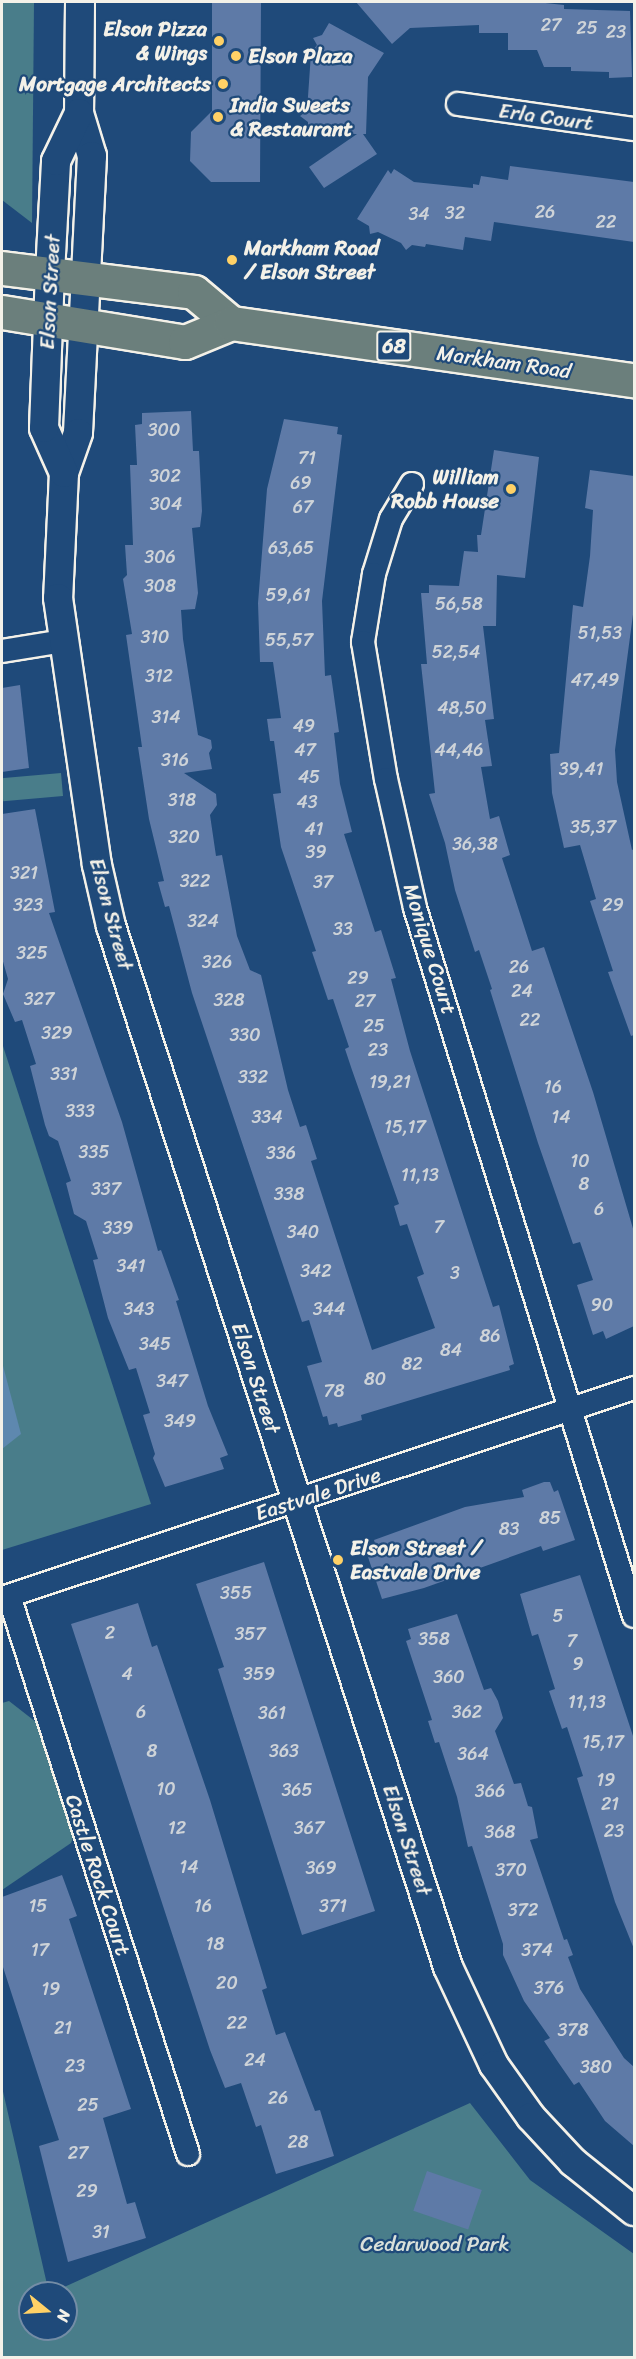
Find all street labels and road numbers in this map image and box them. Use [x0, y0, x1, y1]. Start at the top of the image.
street label: Erla Court [497, 98, 595, 136]
street label: Elson Street [34, 233, 66, 351]
road number: 68 [376, 329, 412, 363]
street label: Markham Road [435, 340, 573, 384]
street label: Elson Street [84, 855, 138, 973]
street label: Monique Court [398, 881, 462, 1017]
street label: Elson Street [226, 1319, 286, 1437]
street label: Eastvale Drive [252, 1462, 384, 1526]
street label: Elson Street [377, 1781, 437, 1899]
street label: Castle Rock Court [60, 1791, 136, 1959]

